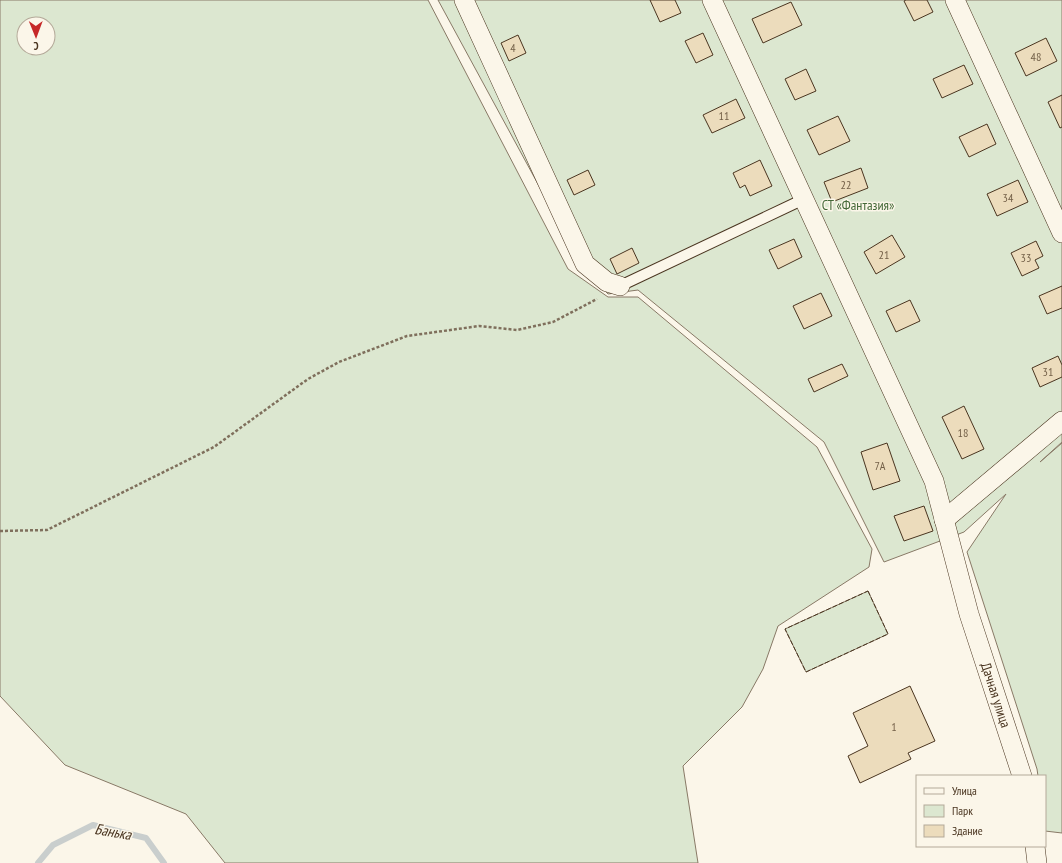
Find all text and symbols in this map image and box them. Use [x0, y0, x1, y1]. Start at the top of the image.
north arrow [16, 16, 56, 56]
text: С [34, 39, 39, 53]
house number: 4 [510, 40, 516, 55]
house number: 48 [1031, 49, 1041, 64]
house number: 11 [719, 108, 729, 123]
house number: 22 [841, 177, 851, 192]
house number: 34 [1003, 190, 1014, 205]
park label: СТ «Фантазия» [822, 196, 894, 214]
house number: 21 [879, 247, 889, 262]
house number: 33 [1021, 250, 1031, 265]
house number: 31 [1043, 364, 1053, 379]
house number: 18 [958, 425, 968, 440]
house number: 7А [874, 458, 886, 473]
street label: Дачная улица [977, 660, 1015, 730]
house number: 1 [891, 719, 897, 734]
legend [916, 775, 1046, 847]
text: Улица [952, 783, 977, 798]
text: Парк [952, 803, 973, 818]
water label: Банька [93, 819, 134, 844]
text: Здание [952, 823, 983, 838]

